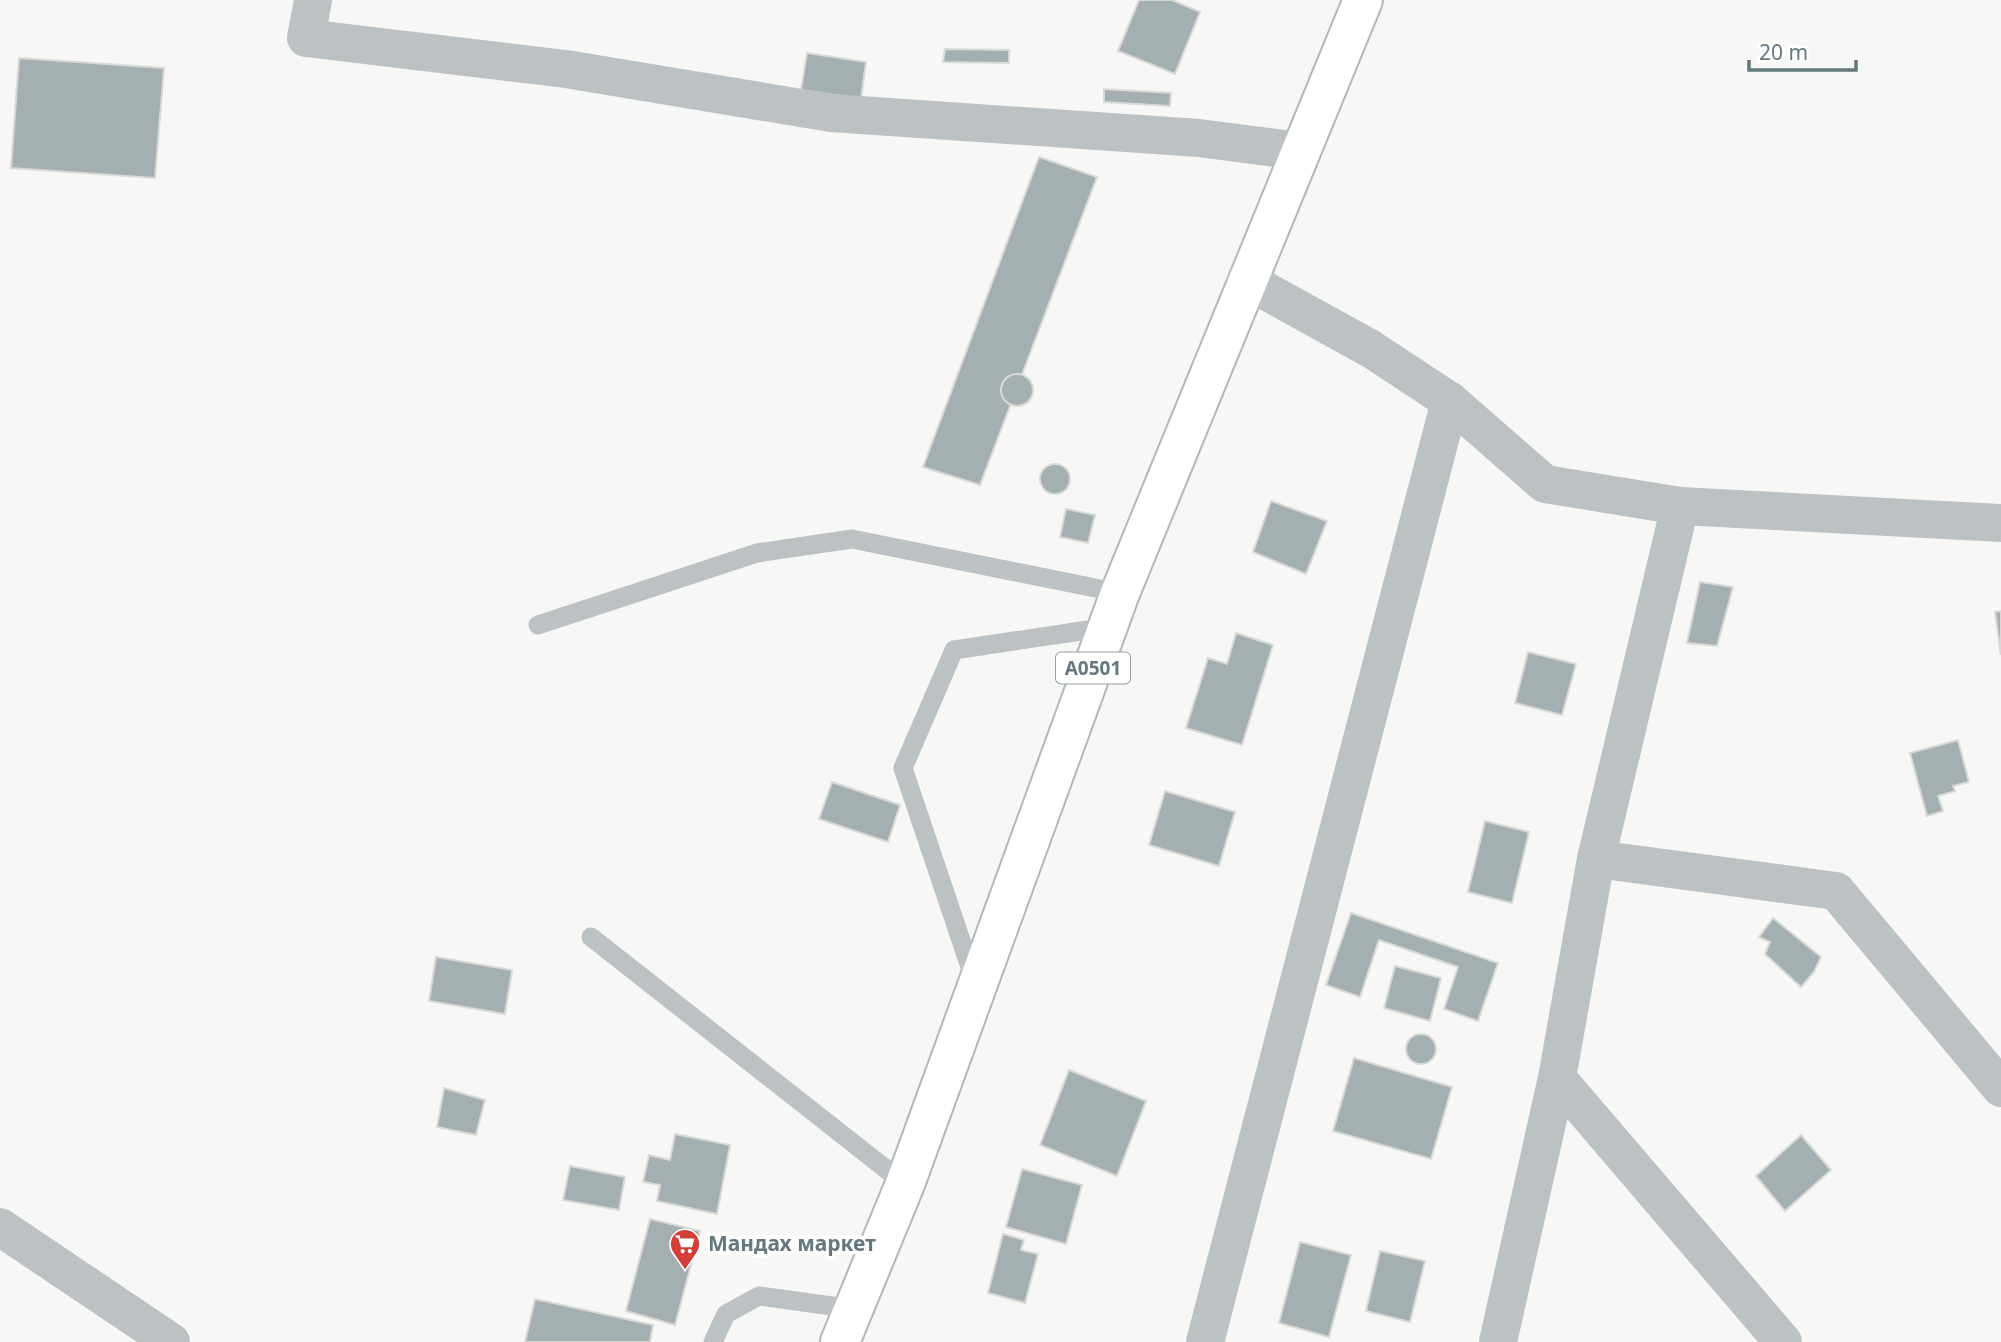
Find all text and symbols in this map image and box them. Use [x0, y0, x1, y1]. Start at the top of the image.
scale bar [1749, 28, 1856, 72]
text: 20 m [1759, 38, 1808, 66]
road number: A0501 [1056, 652, 1130, 684]
supermarket icon: Мандах маркет [668, 1227, 702, 1271]
place label: Мандах маркет [708, 1229, 876, 1257]

